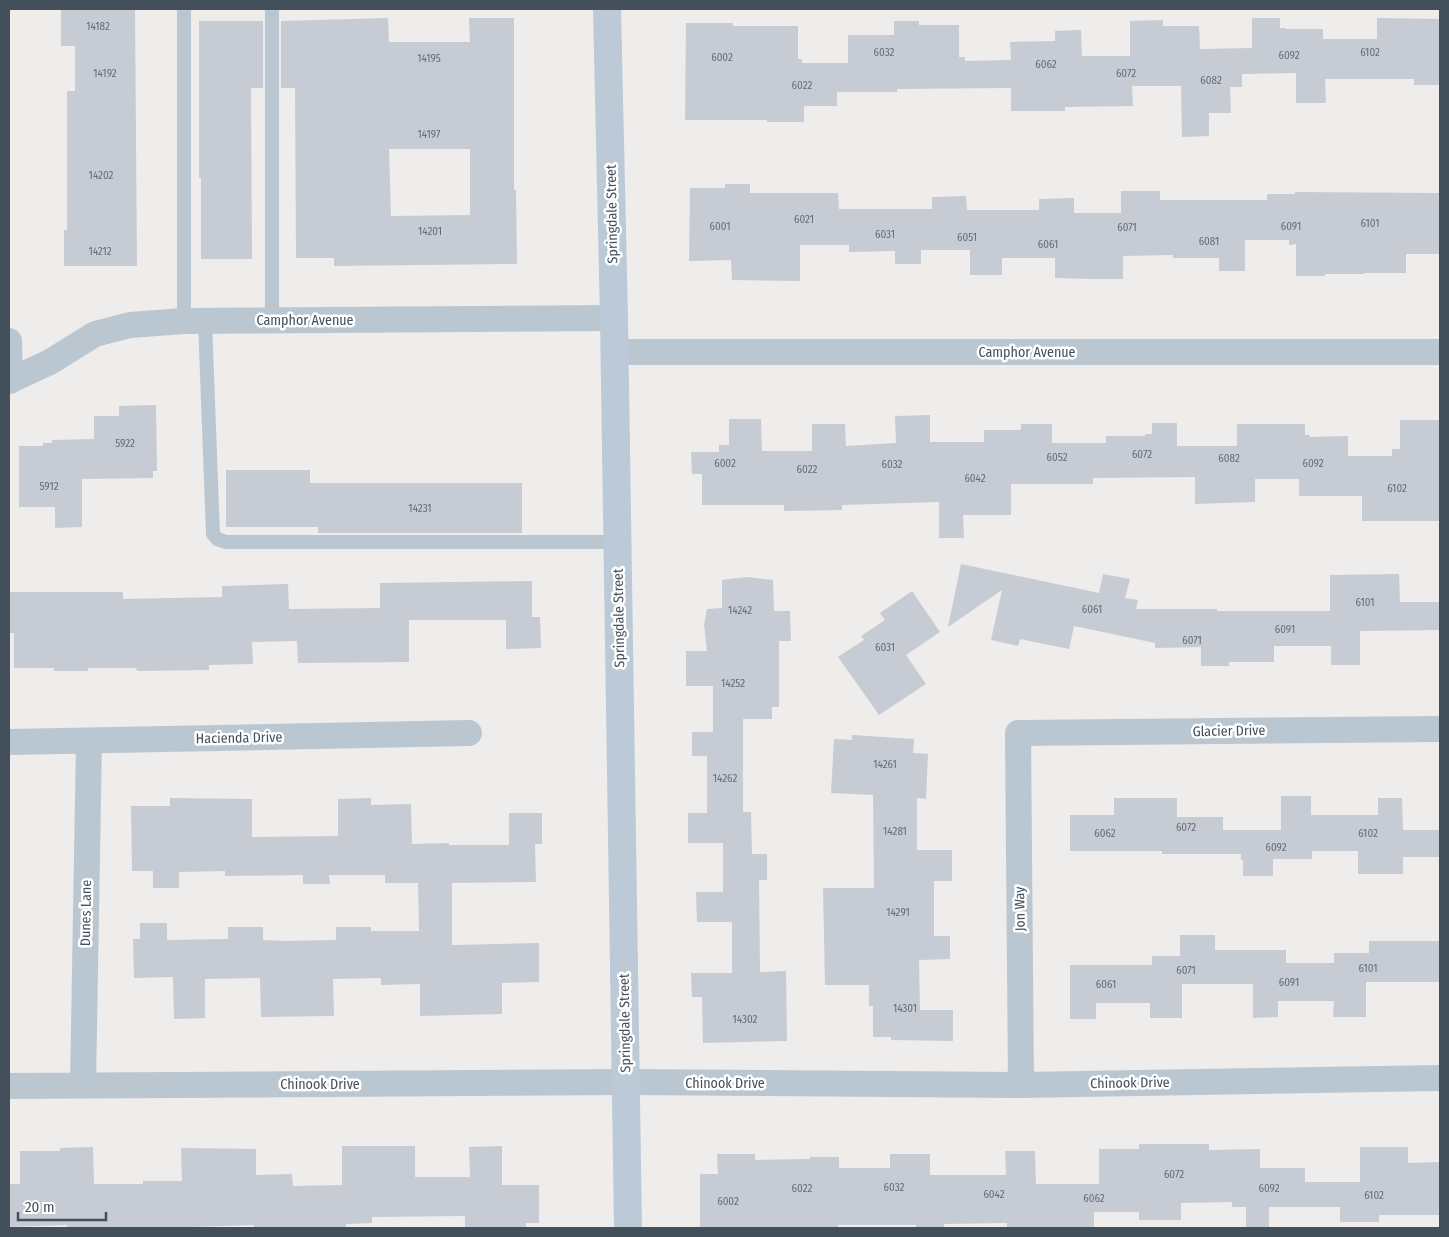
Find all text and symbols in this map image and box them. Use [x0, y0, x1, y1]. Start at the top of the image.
house number: 14182 [86, 20, 110, 33]
house number: 6032 [874, 46, 895, 59]
house number: 6102 [1360, 46, 1380, 59]
house number: 6092 [1278, 49, 1300, 62]
house number: 6002 [711, 51, 733, 64]
house number: 14195 [417, 52, 441, 65]
house number: 6062 [1035, 58, 1057, 71]
house number: 14192 [93, 67, 117, 80]
house number: 6072 [1116, 67, 1136, 80]
house number: 6082 [1200, 74, 1222, 87]
house number: 6022 [792, 79, 813, 92]
house number: 14197 [418, 128, 441, 141]
street label: Springdale Street [603, 164, 621, 264]
house number: 14202 [89, 169, 114, 182]
house number: 6021 [794, 213, 814, 226]
house number: 6101 [1361, 217, 1380, 230]
house number: 6001 [710, 220, 730, 233]
house number: 6091 [1281, 220, 1301, 233]
house number: 6071 [1117, 221, 1137, 234]
house number: 14201 [418, 225, 442, 238]
house number: 6031 [875, 228, 895, 241]
house number: 6051 [957, 231, 977, 244]
house number: 6081 [1199, 235, 1219, 248]
house number: 6061 [1038, 238, 1058, 251]
house number: 14212 [88, 245, 112, 258]
street label: Camphor Avenue [256, 312, 354, 329]
street label: Camphor Avenue [978, 344, 1076, 361]
house number: 5922 [115, 437, 135, 450]
house number: 6072 [1132, 448, 1152, 461]
house number: 6052 [1047, 451, 1068, 464]
house number: 6082 [1218, 452, 1240, 465]
house number: 6002 [714, 457, 736, 470]
house number: 6092 [1302, 457, 1324, 470]
house number: 6032 [882, 458, 903, 471]
house number: 6022 [797, 463, 818, 476]
house number: 6042 [964, 472, 986, 485]
house number: 5912 [39, 480, 59, 493]
house number: 6102 [1387, 482, 1407, 495]
house number: 14231 [408, 502, 432, 515]
street label: Springdale Street [610, 568, 628, 668]
house number: 6101 [1356, 596, 1375, 609]
house number: 6061 [1082, 603, 1102, 616]
house number: 14242 [728, 604, 752, 617]
house number: 6091 [1275, 623, 1295, 636]
house number: 6071 [1182, 634, 1202, 647]
house number: 6031 [875, 641, 895, 654]
house number: 14252 [721, 677, 745, 690]
street label: Glacier Drive [1192, 722, 1266, 740]
street label: Hacienda Drive [196, 729, 282, 747]
house number: 14261 [873, 758, 897, 771]
house number: 14262 [713, 772, 737, 785]
house number: 6072 [1176, 821, 1196, 834]
house number: 14281 [883, 825, 907, 838]
house number: 6062 [1094, 827, 1116, 840]
house number: 6102 [1358, 827, 1378, 840]
house number: 6092 [1265, 841, 1287, 854]
street label: Dunes Lane [77, 880, 95, 946]
street label: Jon Way [1011, 886, 1029, 932]
house number: 14291 [886, 906, 910, 919]
house number: 6101 [1359, 962, 1378, 975]
house number: 6071 [1176, 964, 1196, 977]
street label: Springdale Street [616, 973, 634, 1073]
house number: 6091 [1279, 976, 1299, 989]
house number: 6061 [1096, 978, 1116, 991]
house number: 14301 [893, 1002, 917, 1015]
house number: 14302 [733, 1013, 758, 1026]
street label: Chinook Drive [1090, 1074, 1170, 1092]
street label: Chinook Drive [685, 1075, 765, 1092]
street label: Chinook Drive [280, 1076, 360, 1093]
house number: 6072 [1164, 1168, 1184, 1181]
house number: 6032 [884, 1181, 905, 1194]
house number: 6022 [792, 1182, 813, 1195]
house number: 6092 [1258, 1182, 1280, 1195]
house number: 6042 [983, 1188, 1005, 1201]
house number: 6102 [1364, 1189, 1384, 1202]
scale bar [18, 1190, 105, 1222]
house number: 6062 [1083, 1192, 1105, 1205]
house number: 6002 [717, 1195, 739, 1208]
text: 20 m [25, 1198, 55, 1216]

